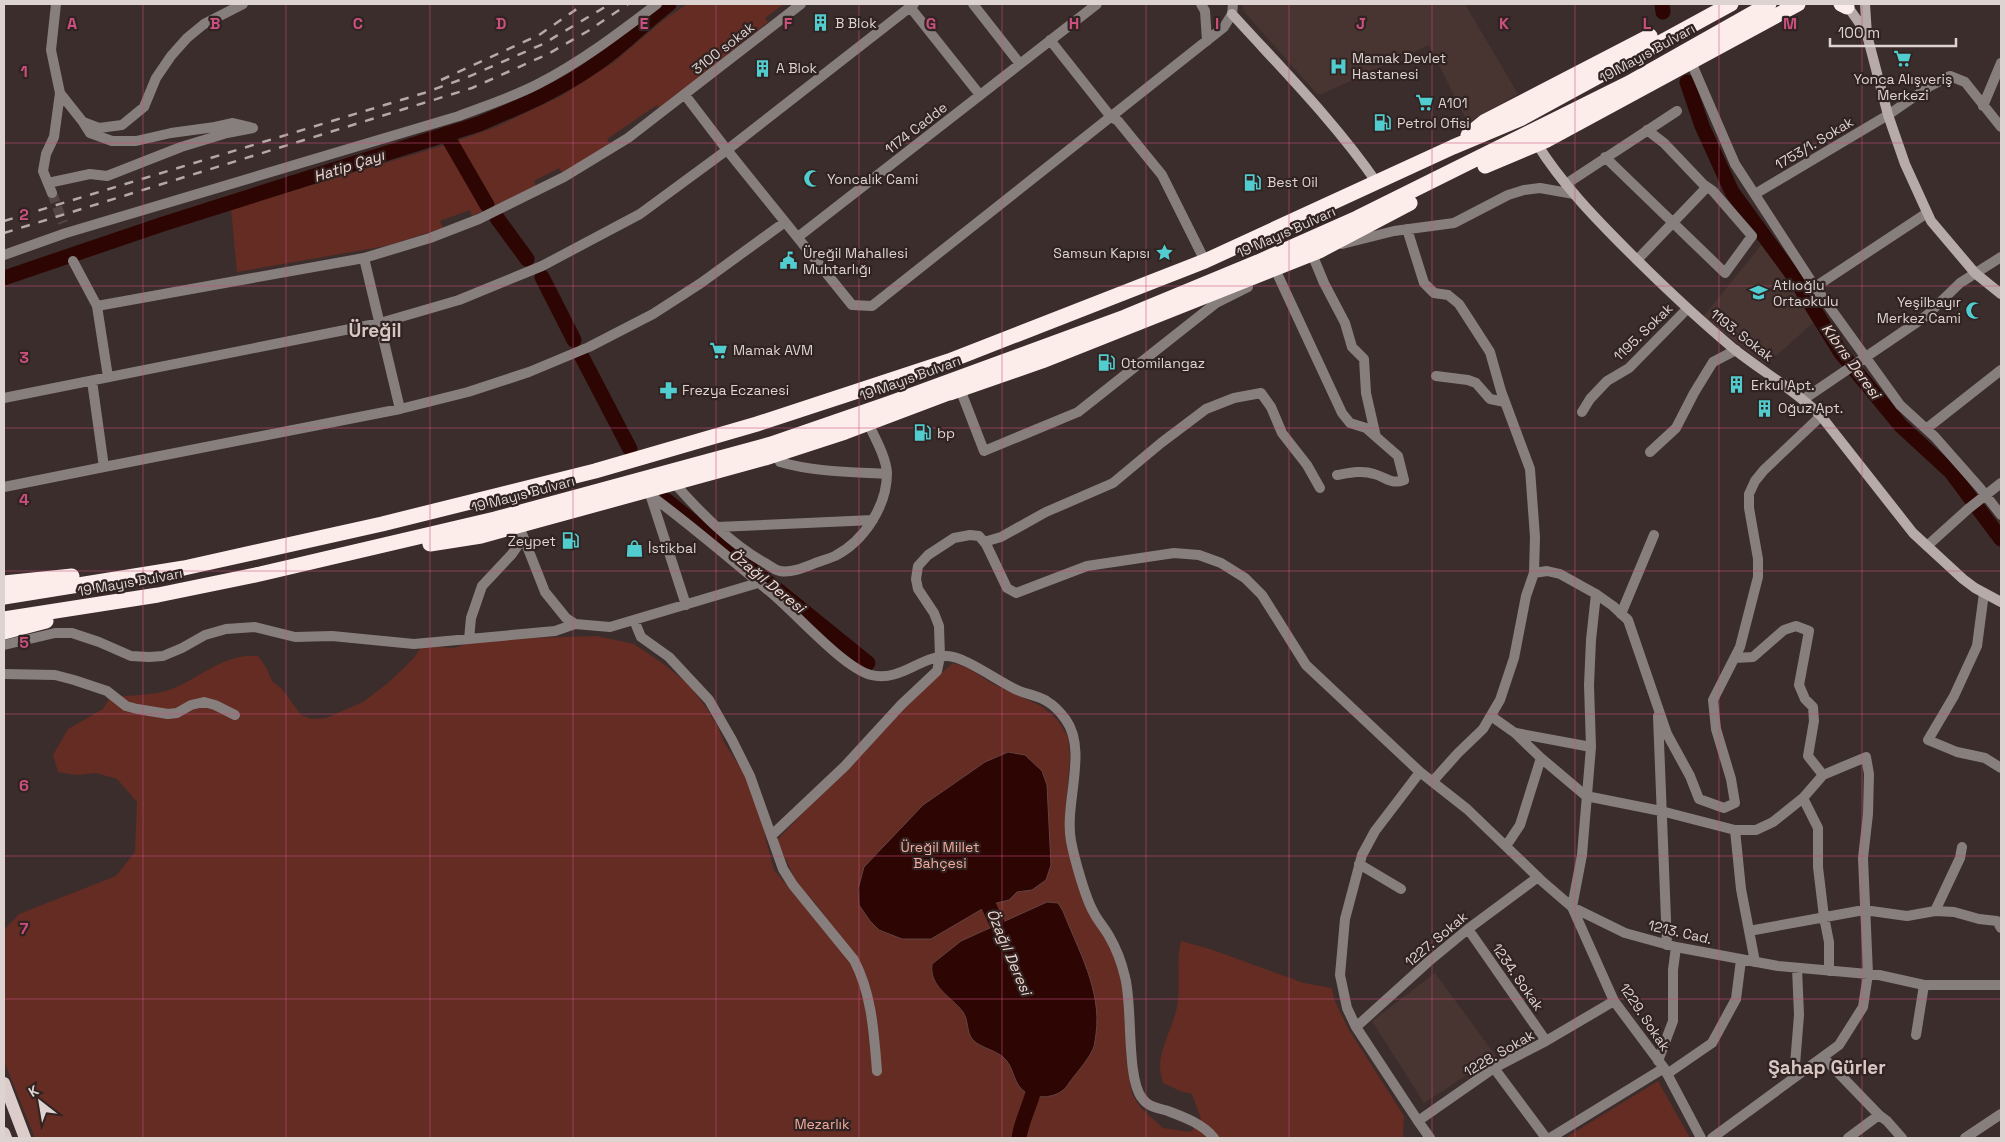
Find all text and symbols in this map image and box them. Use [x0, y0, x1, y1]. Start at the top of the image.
text: A [67, 13, 77, 34]
text: B [210, 13, 220, 34]
text: C [353, 13, 363, 34]
text: D [496, 13, 506, 34]
text: E [640, 13, 649, 34]
text: F [784, 13, 793, 34]
building icon: B Blok [811, 13, 831, 33]
text: G [926, 13, 936, 34]
text: H [1069, 13, 1079, 34]
text: I [1215, 13, 1219, 34]
text: J [1356, 13, 1366, 34]
text: K [1499, 13, 1509, 34]
text: L [1643, 13, 1652, 34]
text: M [1783, 13, 1797, 34]
place label: B Blok [835, 14, 877, 32]
scale bar [1830, 15, 1956, 47]
street label: 3100 sokak [688, 18, 758, 78]
street label: 19 Mayıs Bulvarı [1596, 19, 1698, 87]
text: 100 m [1838, 23, 1880, 42]
place label: Mamak Devlet Hastanesi [1352, 49, 1446, 83]
supermarket icon: Yonca Alışveriş Merkezi [1893, 49, 1913, 69]
hospital icon: Mamak Devlet Hastanesi [1328, 56, 1348, 76]
building icon: A Blok [752, 58, 772, 78]
place label: A Blok [776, 59, 818, 77]
text: 1 [20, 61, 28, 82]
place label: Yonca Alışveriş Merkezi [1854, 70, 1952, 104]
supermarket icon: A101 [1414, 93, 1434, 113]
place label: A101 [1438, 94, 1468, 112]
street label: 1174 Cadde [881, 98, 951, 158]
street label: 1753/1. Sokak [1771, 112, 1857, 174]
fuel station icon: Petrol Ofisi [1373, 113, 1393, 133]
place label: Petrol Ofisi [1397, 114, 1470, 132]
water label: Hatip Çayı [311, 145, 388, 186]
mosque icon: Yoncalık Cami [803, 169, 823, 189]
place label: Yoncalık Cami [827, 170, 918, 188]
fuel station icon: Best Oil [1243, 172, 1263, 192]
place label: Best Oil [1267, 173, 1318, 191]
street label: 19 Mayıs Bulvarı [1234, 202, 1338, 262]
text: 2 [19, 204, 29, 225]
place icon: Samsun Kapısı [1154, 243, 1174, 263]
place label: Üreğil Mahallesi Muhtarlığı [803, 244, 908, 278]
place label: Samsun Kapısı [1053, 244, 1150, 262]
public building icon: Üreğil Mahallesi Muhtarlığı [779, 251, 799, 271]
place label: Atlıoğlu Ortaokulu [1773, 276, 1839, 310]
school or university icon: Atlıoğlu Ortaokulu [1749, 283, 1769, 303]
place label: Yeşilbayır Merkez Cami [1877, 293, 1961, 327]
street label: 1195. Sokak [1610, 299, 1677, 365]
mosque icon: Yeşilbayır Merkez Cami [1965, 300, 1985, 320]
street label: 1193. Sokak [1707, 305, 1778, 366]
district label: Üreğil [348, 318, 402, 343]
water label: Kıbrıs Deresi [1818, 319, 1886, 404]
supermarket icon: Mamak AVM [709, 340, 729, 360]
place label: Mamak AVM [733, 341, 813, 359]
text: 3 [19, 347, 29, 368]
street label: 19 Mayıs Bulvarı [857, 351, 963, 405]
fuel station icon: Otomilangaz [1097, 353, 1117, 373]
place label: Otomilangaz [1121, 354, 1205, 372]
building icon: Erkul Apt. [1727, 375, 1747, 395]
place label: Erkul Apt. [1751, 376, 1815, 394]
pharmacy icon: Frezya Eczanesi [658, 380, 678, 400]
place label: Frezya Eczanesi [682, 381, 789, 399]
building icon: Oğuz Apt. [1754, 398, 1774, 418]
place label: Oğuz Apt. [1778, 399, 1843, 417]
fuel station icon: bp [913, 423, 933, 443]
place label: bp [937, 424, 955, 442]
street label: 19 Mayıs Bulvarı [469, 472, 577, 516]
text: 4 [19, 489, 29, 510]
fuel station icon: Zeypet [560, 531, 580, 551]
place label: Zeypet [508, 532, 556, 550]
shop icon: İstikbal [624, 538, 644, 558]
place label: İstikbal [648, 539, 697, 557]
water label: Özağıl Deresi [726, 544, 811, 618]
street label: 19 Mayıs Bulvarı [76, 564, 184, 600]
text: 5 [19, 632, 29, 653]
text: 6 [19, 775, 29, 796]
park label: Üreğil Millet Bahçesi [901, 838, 979, 872]
water label: Özağıl Deresi [983, 906, 1037, 1000]
street label: 1227. Sokak [1401, 907, 1471, 970]
street label: 1213. Cad. [1646, 916, 1714, 948]
text: 7 [20, 918, 29, 939]
street label: 1234. Sokak [1488, 940, 1548, 1015]
street label: 1229. Sokak [1616, 980, 1675, 1055]
street label: 1228. Sokak [1461, 1025, 1538, 1080]
district label: Şahap Gürler [1768, 1055, 1886, 1080]
north arrow [15, 1077, 65, 1127]
text: K [25, 1081, 42, 1101]
park label: Mezarlık [794, 1115, 850, 1133]

